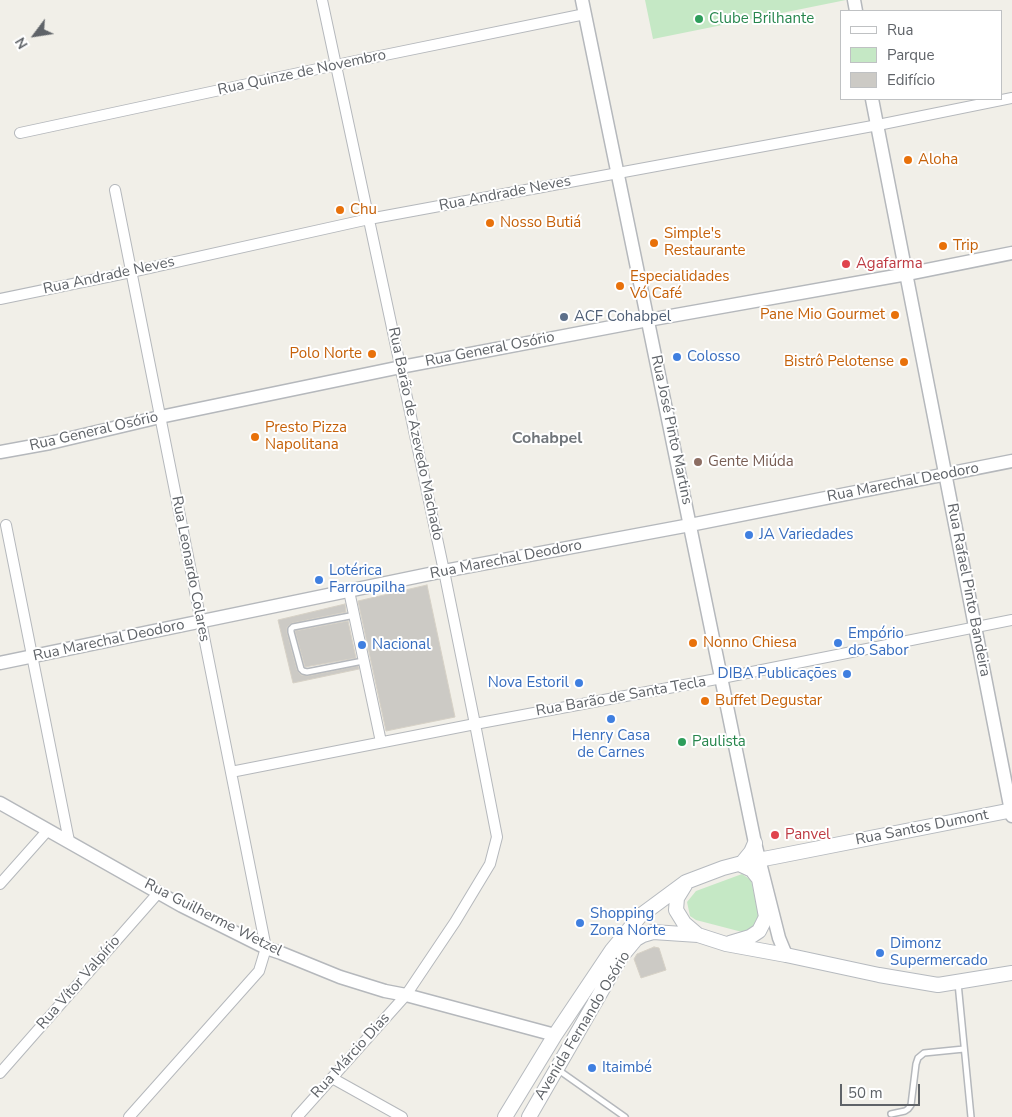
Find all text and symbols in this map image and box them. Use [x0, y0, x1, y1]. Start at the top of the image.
north arrow [10, 10, 60, 60]
place label: Clube Brilhante [709, 10, 814, 28]
legend [840, 10, 1002, 100]
marker: Clube Brilhante [693, 13, 705, 25]
text: Rua [887, 20, 913, 40]
text: N [11, 34, 33, 52]
text: Parque [887, 45, 935, 65]
street label: Rua Quinze de Novembro [216, 46, 388, 100]
text: Edifício [887, 70, 935, 90]
place label: Aloha [918, 151, 958, 169]
marker: Aloha [902, 154, 914, 166]
street label: Rua Andrade Neves [437, 172, 573, 216]
place label: Chu [350, 201, 377, 219]
marker: Chu [334, 204, 346, 216]
place label: Nosso Butiá [500, 214, 581, 232]
marker: Nosso Butiá [484, 217, 496, 229]
place label: Simple's Restaurante [664, 225, 746, 260]
marker: Simple's Restaurante [648, 237, 660, 249]
place label: Trip [953, 237, 978, 255]
marker: Trip [937, 240, 949, 252]
street label: Rua Andrade Neves [42, 253, 176, 299]
place label: Agafarma [856, 255, 923, 273]
marker: Agafarma [840, 258, 852, 270]
place label: Especialidades Vó Café [630, 268, 730, 303]
marker: Especialidades Vó Café [614, 280, 626, 292]
place label: Pane Mio Gourmet [760, 306, 885, 324]
place label: ACF Cohabpel [574, 308, 671, 326]
marker: Pane Mio Gourmet [889, 309, 901, 321]
marker: ACF Cohabpel [558, 311, 570, 323]
street label: Rua Barão de Azevedo Machado [384, 326, 446, 542]
street label: Rua General Osório [424, 329, 556, 371]
place label: Polo Norte [290, 345, 362, 363]
marker: Polo Norte [366, 348, 378, 360]
place label: Colosso [687, 348, 740, 366]
marker: Colosso [671, 351, 683, 363]
place label: Bistrô Pelotense [784, 353, 894, 371]
street label: Rua José Pinto Martins [646, 354, 696, 506]
marker: Bistrô Pelotense [898, 356, 910, 368]
street label: Rua General Osório [28, 408, 160, 456]
place label: Presto Pizza Napolitana [265, 419, 347, 454]
district label: Cohabpel [512, 429, 582, 449]
marker: Presto Pizza Napolitana [249, 431, 261, 443]
place label: Gente Miúda [708, 453, 794, 471]
marker: Gente Miúda [692, 456, 704, 468]
street label: Rua Marechal Deodoro [826, 459, 980, 507]
street label: Rua Leonardo Colares [167, 495, 213, 643]
street label: Rua Rafael Pinto Bandeira [942, 502, 994, 678]
place label: JA Variedades [759, 526, 854, 544]
marker: JA Variedades [743, 529, 755, 541]
street label: Rua Marechal Deodoro [429, 536, 583, 584]
place label: Lotérica Farroupilha [329, 562, 405, 597]
marker: Lotérica Farroupilha [313, 574, 325, 586]
street label: Rua Marechal Deodoro [32, 616, 186, 666]
place label: Empório do Sabor [848, 625, 909, 660]
place label: Nonno Chiesa [703, 634, 797, 652]
place label: Nacional [372, 636, 431, 654]
marker: Nonno Chiesa [687, 637, 699, 649]
marker: Empório do Sabor [832, 637, 844, 649]
marker: Nacional [356, 639, 368, 651]
place label: DIBA Publicações [718, 665, 837, 683]
marker: DIBA Publicações [841, 668, 853, 680]
street label: Rua Barão de Santa Tecla [535, 673, 707, 721]
place label: Nova Estoril [488, 674, 569, 692]
marker: Nova Estoril [573, 677, 585, 689]
place label: Buffet Degustar [715, 692, 822, 710]
marker: Buffet Degustar [699, 695, 711, 707]
marker: Henry Casa de Carnes [605, 713, 617, 725]
place label: Henry Casa de Carnes [572, 727, 650, 762]
place label: Paulista [692, 733, 746, 751]
marker: Paulista [676, 736, 688, 748]
street label: Rua Santos Dumont [854, 806, 990, 850]
place label: Panvel [785, 826, 831, 844]
marker: Panvel [769, 829, 781, 841]
street label: Rua Guilherme Wetzel [141, 875, 285, 961]
place label: Shopping Zona Norte [590, 905, 666, 940]
marker: Shopping Zona Norte [574, 917, 586, 929]
street label: Rua Vítor Valpírio [33, 933, 125, 1033]
place label: Dimonz Supermercado [890, 935, 988, 970]
marker: Dimonz Supermercado [874, 947, 886, 959]
street label: Avenida Fernando Osório [531, 948, 635, 1104]
street label: Rua Márcio Dias [308, 1010, 394, 1102]
place label: Itaimbé [602, 1059, 652, 1077]
marker: Itaimbé [586, 1062, 598, 1074]
scale bar [842, 1074, 922, 1106]
text: 50 m [848, 1083, 883, 1103]

